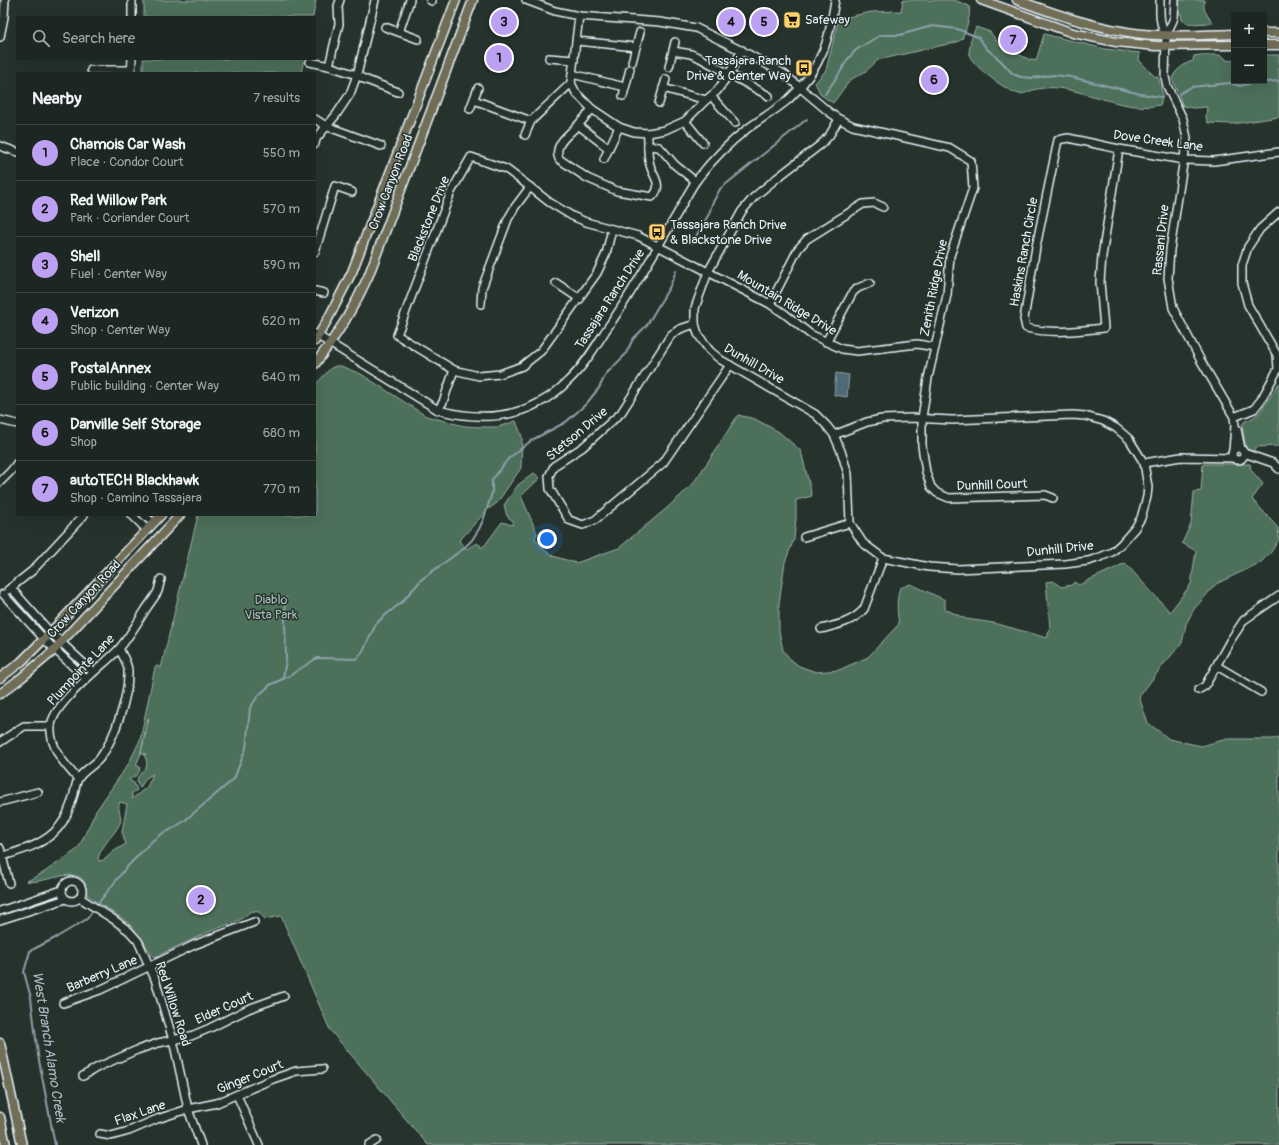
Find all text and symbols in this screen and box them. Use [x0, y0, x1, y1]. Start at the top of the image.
pin: 3 [491, 7, 517, 37]
pin: 4 [718, 7, 744, 37]
pin: 5 [751, 7, 777, 37]
supermarket icon: Safeway [782, 10, 802, 30]
place label: Safeway [805, 12, 850, 28]
map controls [1231, 12, 1267, 84]
button: + [1231, 12, 1267, 48]
search box [16, 16, 316, 60]
pin: 7 [1000, 25, 1026, 55]
icon: search [30, 27, 52, 49]
text: Search here [62, 29, 135, 48]
pin: 1 [486, 43, 512, 73]
button: − [1231, 48, 1267, 84]
place label: Tassajara Ranch Drive & Center Way [686, 53, 791, 84]
bus stop icon: Tassajara Ranch Drive & Center Way [794, 58, 814, 78]
pin: 6 [921, 65, 947, 95]
text: Nearby [32, 88, 81, 109]
text: 7 results [253, 90, 300, 106]
street label: Dove Creek Lane [1112, 127, 1204, 155]
street label: Crow Canyon Road [365, 132, 417, 232]
text: Chamois Car Wash [70, 135, 186, 154]
text: 1 [42, 145, 48, 161]
text: 550 m [263, 145, 300, 161]
text: Place · Condor Court [70, 154, 183, 170]
street label: Blackstone Drive [405, 173, 454, 264]
text: Red Willow Park [70, 191, 167, 210]
street label: Haskins Ranch Circle [1007, 196, 1042, 308]
text: 2 [41, 201, 49, 217]
text: 570 m [263, 201, 300, 217]
street label: Rassani Drive [1149, 203, 1173, 276]
text: Park · Coriander Court [70, 210, 189, 226]
place label: Tassajara Ranch Drive & Blackstone Drive [670, 217, 787, 248]
bus stop icon: Tassajara Ranch Drive & Blackstone Drive [647, 222, 667, 242]
street label: Zenith Ridge Drive [917, 238, 951, 338]
street label: Tassajara Ranch Drive [572, 245, 649, 352]
text: Shell [70, 247, 100, 266]
text: 3 [41, 257, 49, 273]
text: 590 m [263, 257, 300, 273]
text: Fuel · Center Way [70, 266, 167, 282]
street label: Mountain Ridge Drive [734, 267, 840, 339]
text: Verizon [70, 303, 119, 322]
text: 4 [41, 313, 49, 329]
text: 620 m [262, 313, 300, 329]
text: Shop · Center Way [70, 322, 170, 338]
street label: Dunhill Drive [721, 340, 788, 388]
text: PostalAnnex [70, 359, 151, 378]
text: 5 [41, 369, 49, 385]
text: 640 m [262, 369, 300, 385]
text: Public building · Center Way [70, 378, 219, 394]
street label: Stetson Drive [543, 403, 611, 464]
text: Danville Self Storage [70, 415, 201, 434]
text: 6 [41, 425, 49, 441]
text: 680 m [263, 425, 300, 441]
text: Shop [70, 434, 97, 450]
text: autoTECH Blackhawk [70, 471, 199, 490]
street label: Dunhill Court [956, 476, 1028, 494]
text: 7 [42, 481, 48, 497]
text: 770 m [263, 481, 300, 497]
text: Shop · Camino Tassajara [70, 490, 202, 506]
your location [537, 529, 557, 549]
street label: Dunhill Drive [1026, 537, 1095, 560]
street label: Crow Canyon Road [44, 557, 124, 641]
park label: Diablo Vista Park [245, 592, 298, 623]
street label: Plumpointe Lane [44, 631, 119, 709]
pin: 2 [188, 885, 214, 915]
street label: Barberry Lane [64, 952, 140, 996]
street label: Red Willow Road [152, 960, 194, 1048]
water label: West Branch Alamo Creek [29, 970, 69, 1125]
street label: Elder Court [193, 988, 256, 1028]
street label: Ginger Court [215, 1056, 286, 1098]
street label: Flax Lane [112, 1097, 168, 1129]

